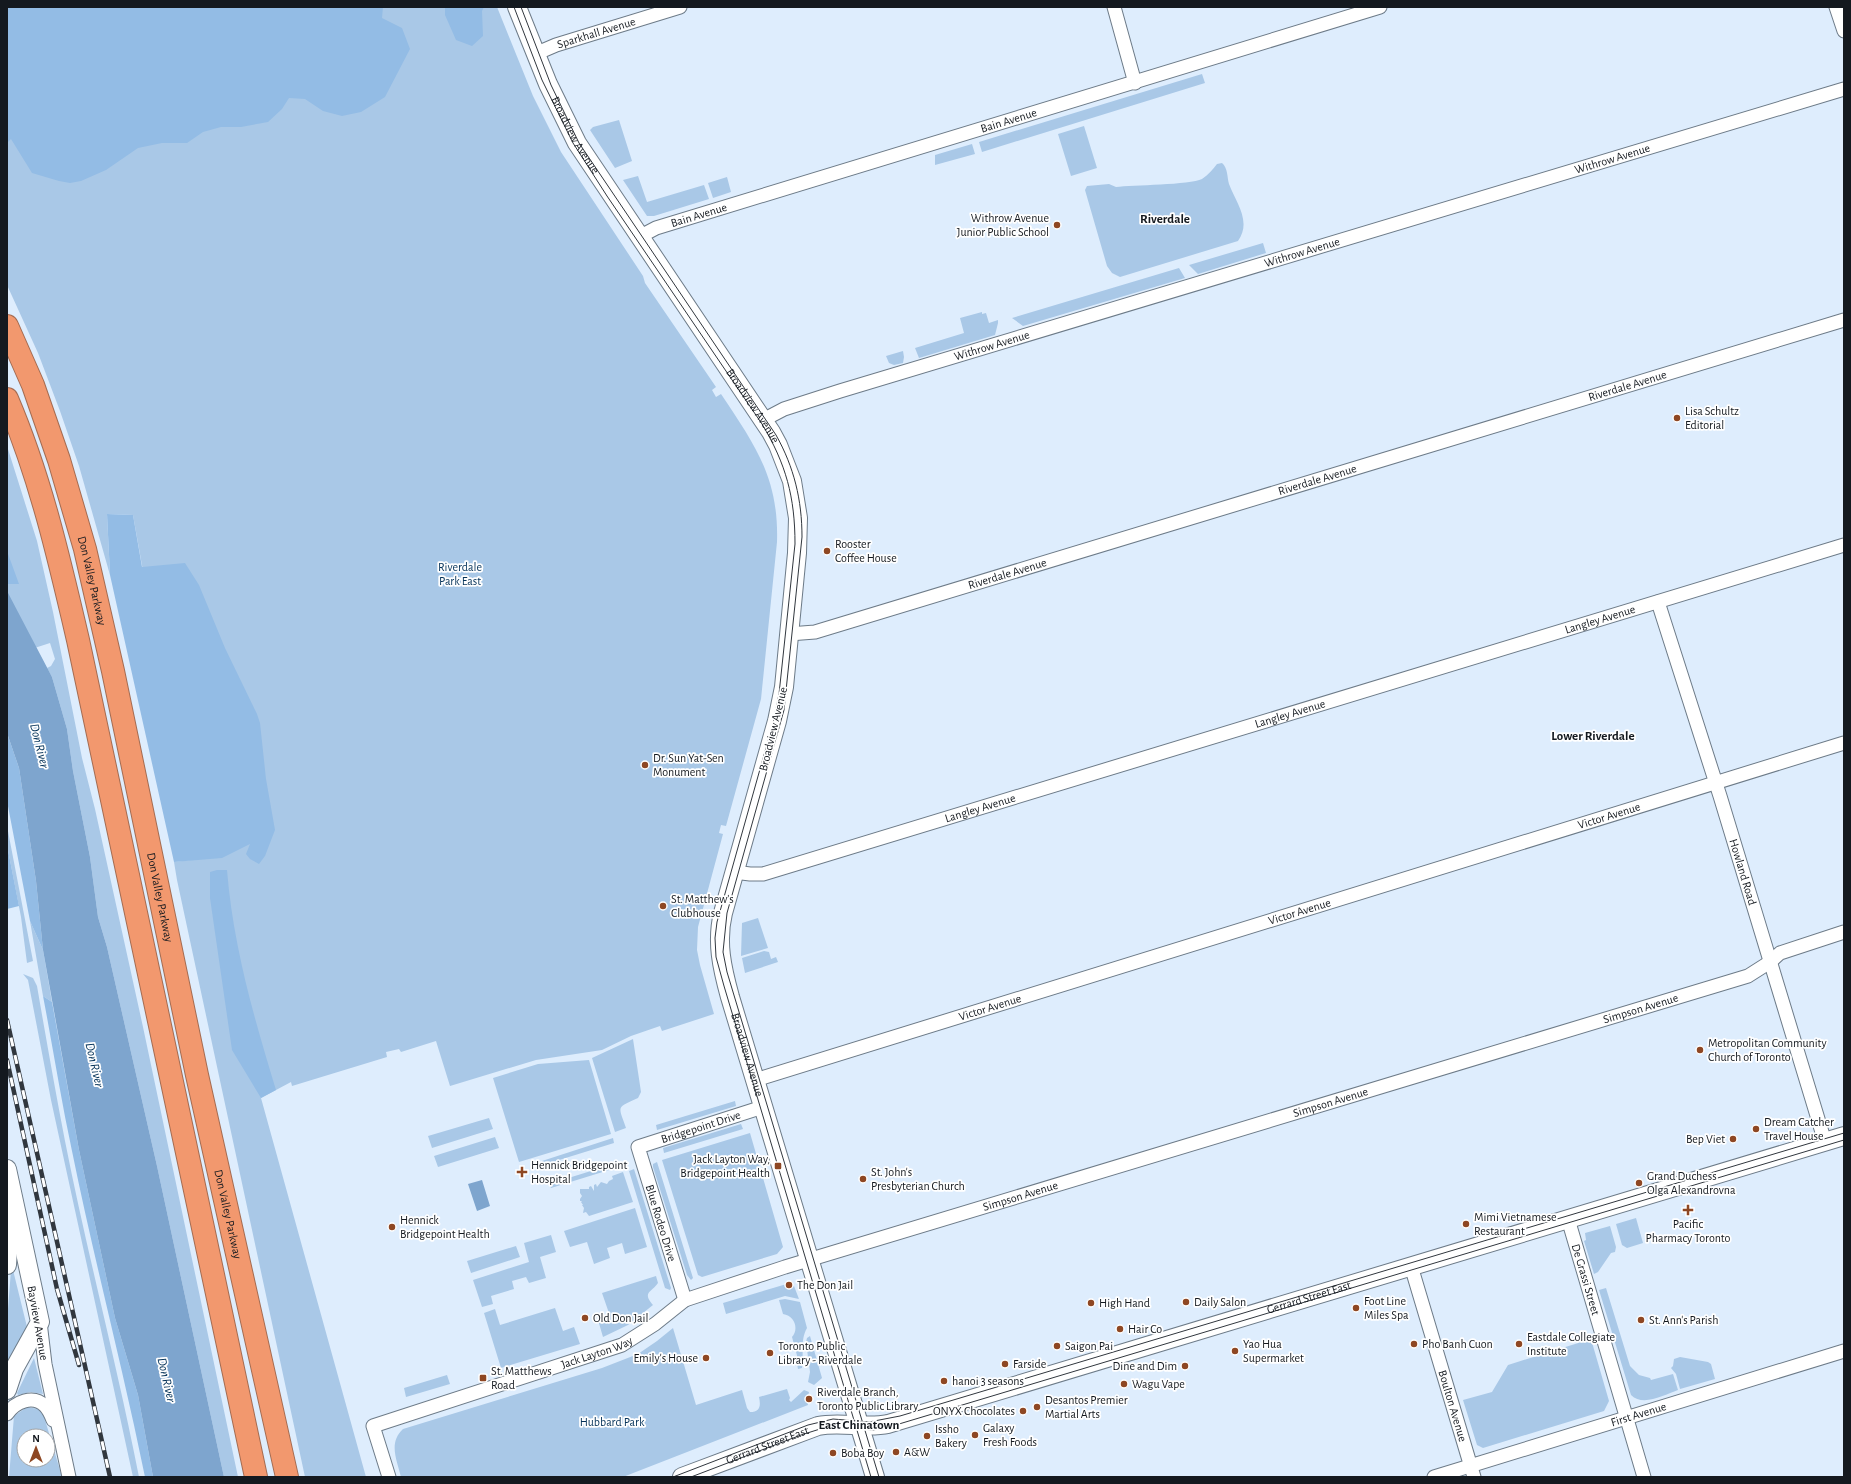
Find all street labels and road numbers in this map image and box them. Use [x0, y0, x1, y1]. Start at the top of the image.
street label: Sparkhall Avenue [556, 15, 637, 50]
street label: Broadview Avenue [549, 95, 602, 176]
street label: Bain Avenue [979, 106, 1038, 135]
street label: Withrow Avenue [1573, 142, 1652, 176]
street label: Bain Avenue [669, 201, 728, 229]
street label: Withrow Avenue [1263, 235, 1341, 269]
street label: Withrow Avenue [953, 328, 1031, 362]
street label: Broadview Avenue [724, 366, 782, 445]
street label: Riverdale Avenue [1587, 368, 1668, 403]
street label: Riverdale Avenue [1277, 462, 1358, 497]
street label: Don Valley Parkway [76, 535, 108, 627]
street label: Riverdale Avenue [967, 556, 1048, 591]
street label: Langley Avenue [1563, 603, 1637, 636]
street label: Broadview Avenue [757, 686, 789, 772]
street label: Langley Avenue [1253, 697, 1327, 730]
street label: Langley Avenue [943, 792, 1017, 824]
street label: Victor Avenue [1576, 800, 1642, 831]
street label: Howland Road [1727, 837, 1759, 906]
street label: Don Valley Parkway [145, 852, 175, 943]
street label: Victor Avenue [1267, 896, 1332, 927]
street label: Simpson Avenue [1602, 991, 1680, 1025]
street label: Victor Avenue [957, 992, 1023, 1023]
street label: Broadview Avenue [729, 1011, 766, 1098]
street label: Simpson Avenue [1292, 1085, 1369, 1119]
street label: Bridgepoint Drive [660, 1109, 742, 1145]
street label: Don Valley Parkway [212, 1168, 244, 1260]
street label: Simpson Avenue [981, 1179, 1059, 1213]
street label: Blue Rodeo Drive [644, 1183, 678, 1263]
street label: De Grassi Street [1570, 1242, 1602, 1317]
street label: Gerrard Street East [1265, 1279, 1353, 1316]
street label: Bayview Avenue [25, 1285, 50, 1361]
street label: Jack Layton Way [560, 1334, 635, 1370]
street label: Boulton Avenue [1436, 1369, 1469, 1443]
street label: First Avenue [1609, 1400, 1668, 1428]
street label: Gerrard Street East [724, 1424, 810, 1466]

